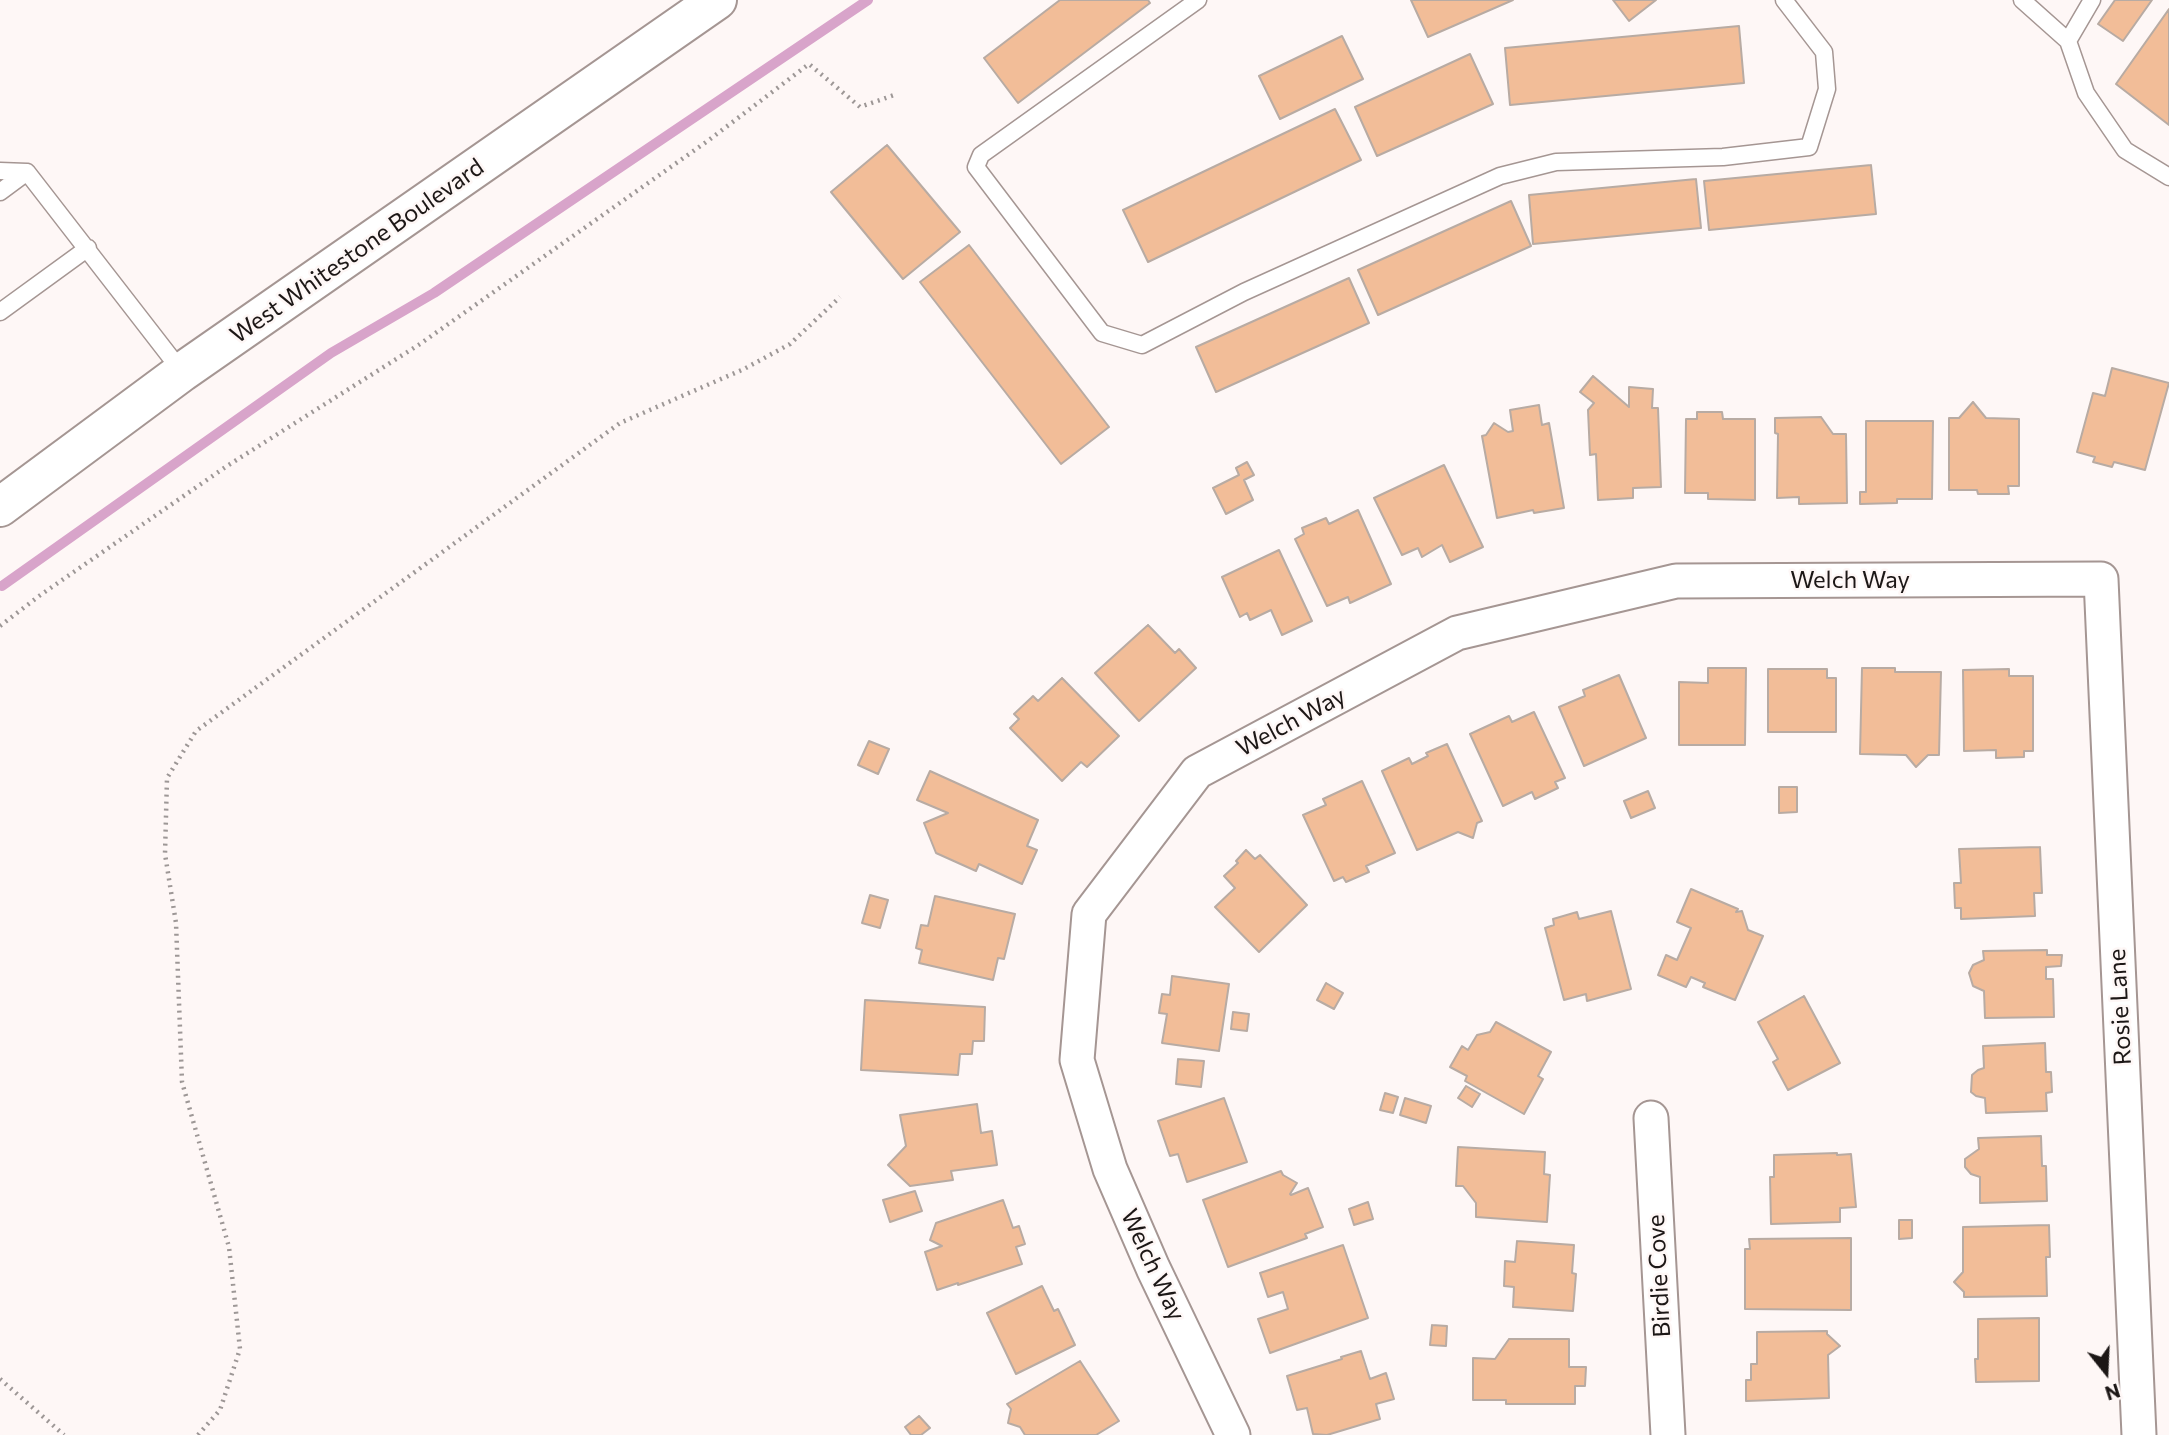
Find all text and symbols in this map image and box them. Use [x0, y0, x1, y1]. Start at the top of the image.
street label: West Whitestone Boulevard [225, 152, 489, 350]
street label: Welch Way [1790, 566, 1910, 594]
street label: Welch Way [1231, 681, 1351, 763]
street label: Rosie Lane [2103, 948, 2137, 1066]
street label: Welch Way [1115, 1205, 1191, 1325]
street label: Birdie Cove [1641, 1214, 1677, 1338]
north arrow [2071, 1337, 2141, 1407]
text: N [2102, 1379, 2123, 1406]

